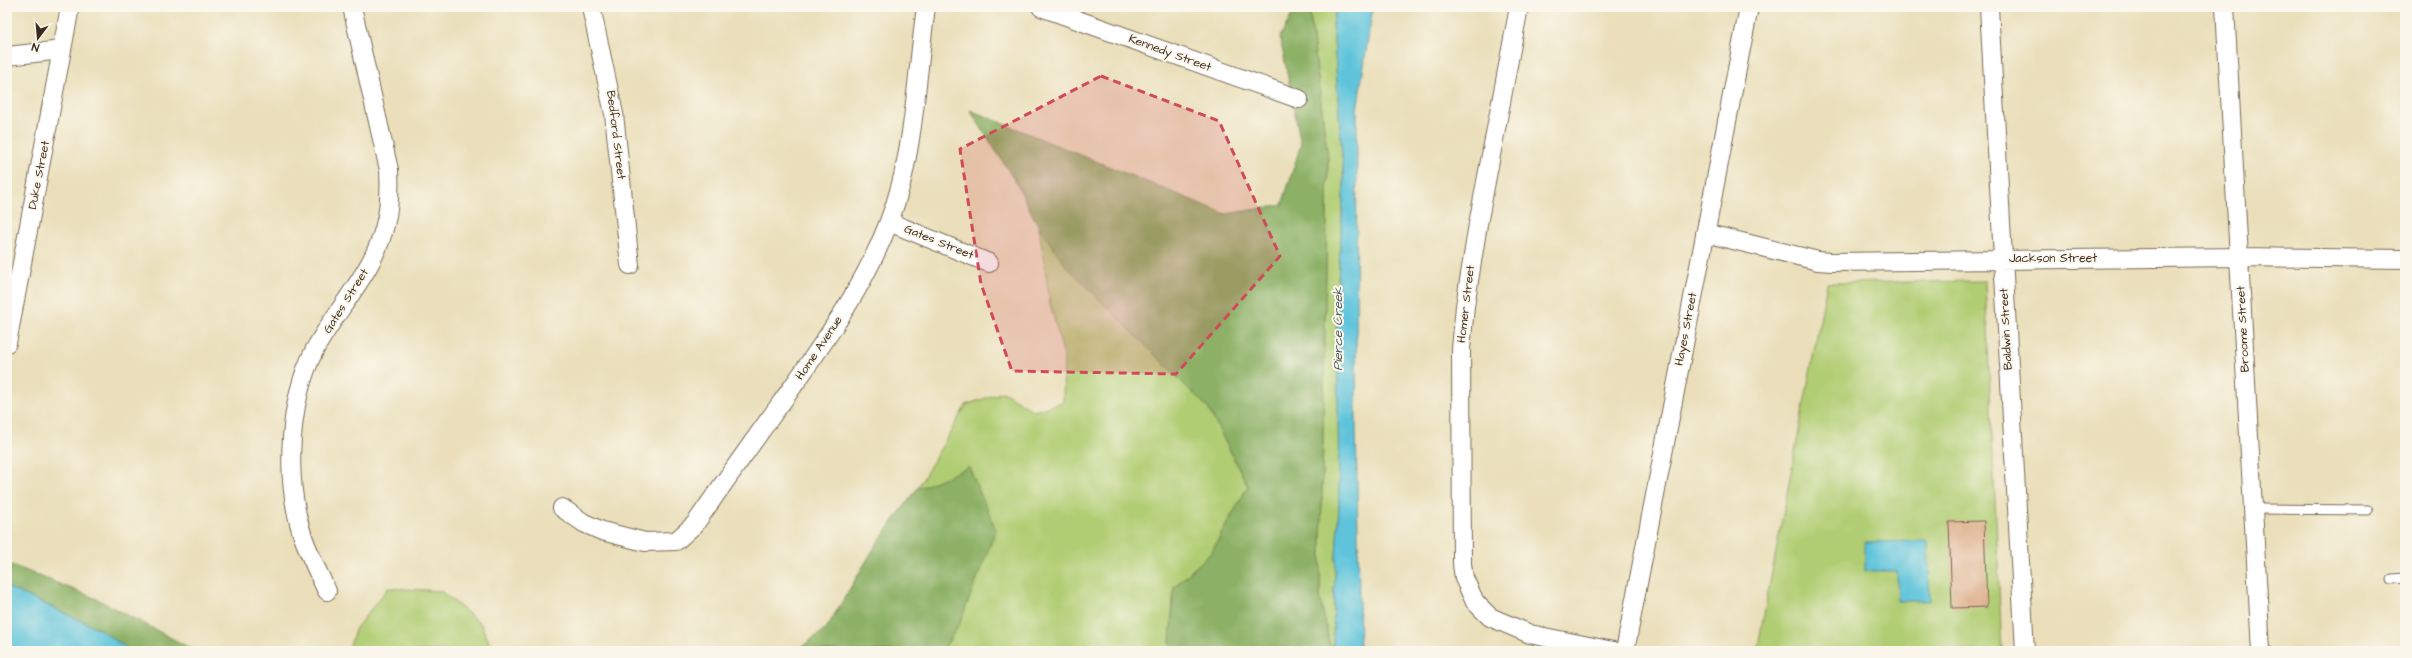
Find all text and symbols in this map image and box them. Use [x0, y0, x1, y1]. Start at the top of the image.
north arrow [18, 18, 58, 58]
street label: Kennedy Street [1126, 30, 1214, 77]
text: N [30, 39, 41, 55]
street label: Bedford Street [602, 89, 630, 181]
street label: Duke Street [24, 139, 54, 211]
street label: Gates Street [902, 220, 976, 264]
street label: Jackson Street [2009, 250, 2097, 267]
street label: Homer Street [1453, 264, 1479, 344]
street label: Gates Street [319, 265, 373, 337]
street label: Broome Street [2232, 285, 2254, 373]
water label: Pierce Creek [1329, 286, 1347, 371]
street label: Baldwin Street [1995, 287, 2017, 370]
street label: Hayes Street [1671, 291, 1702, 367]
street label: Home Avenue [791, 312, 847, 383]

